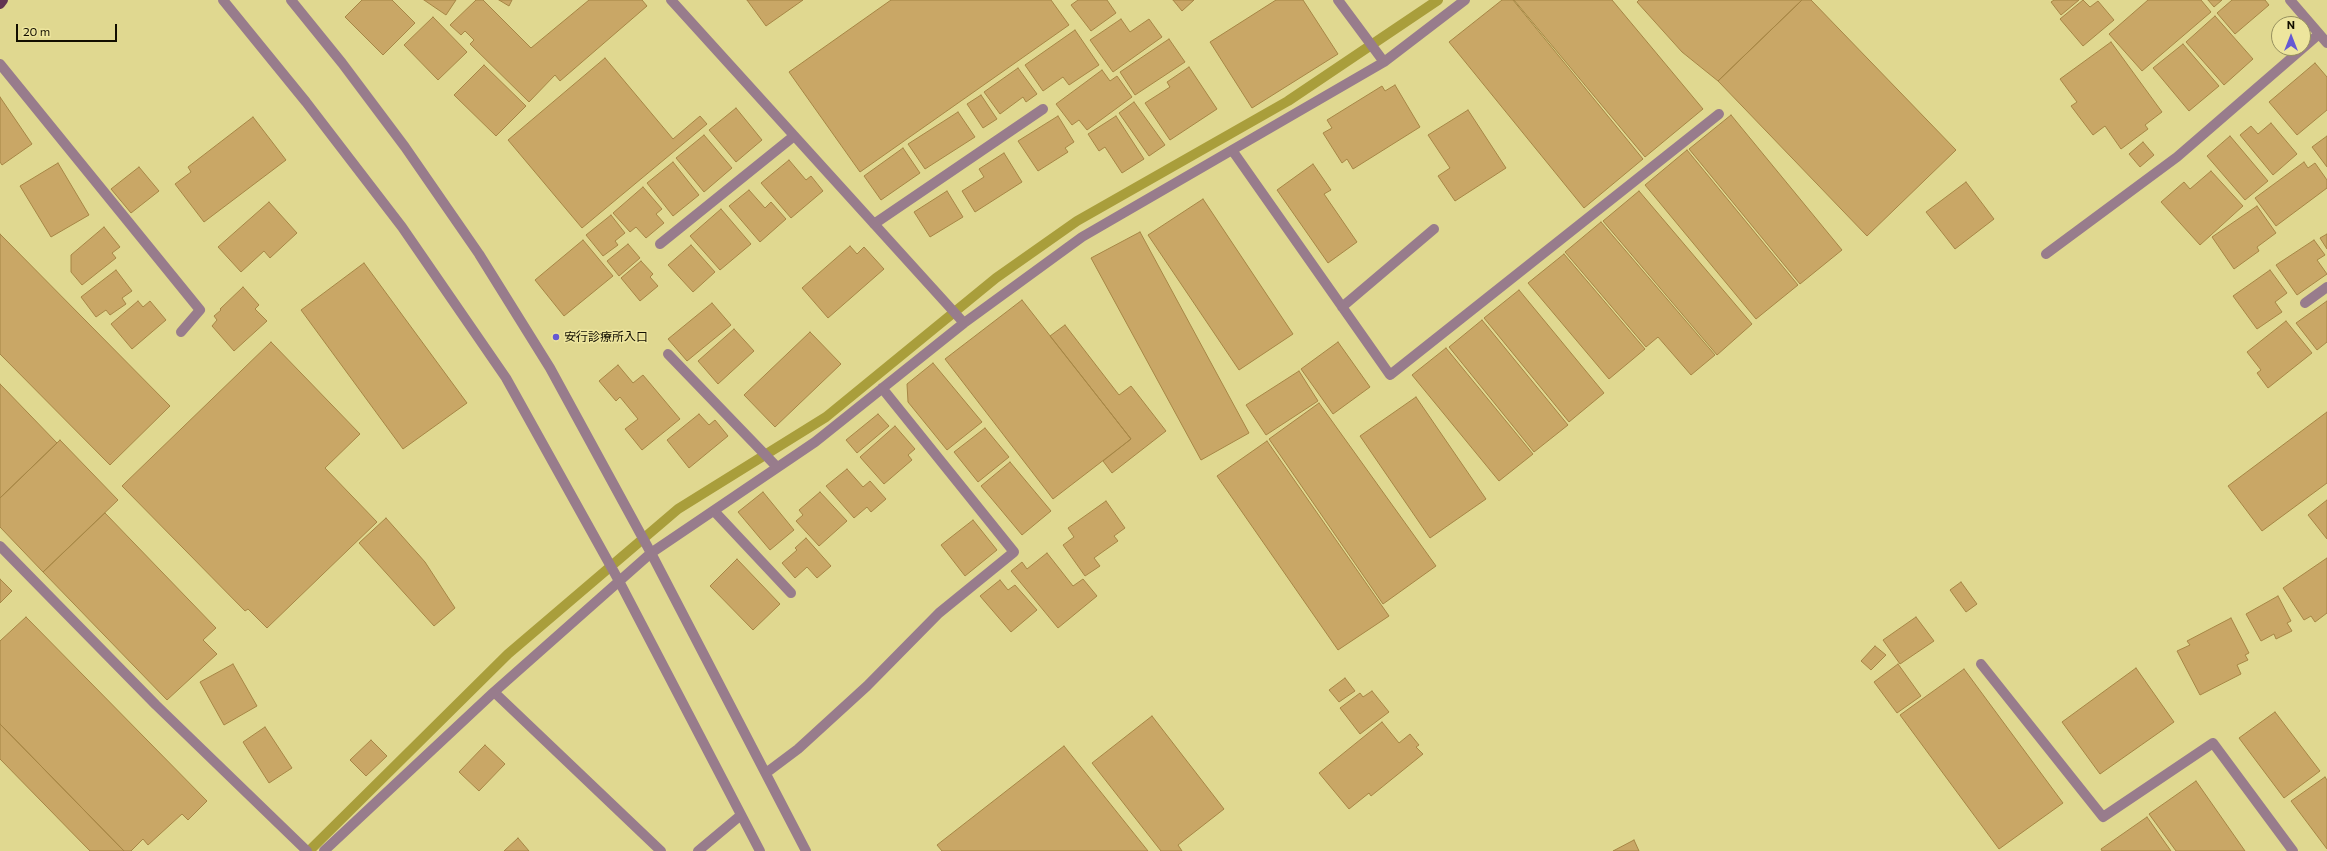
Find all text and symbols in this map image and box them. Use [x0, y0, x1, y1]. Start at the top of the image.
scale bar [18, 16, 119, 42]
north arrow [2271, 16, 2311, 56]
text: N [2287, 18, 2295, 31]
text: 20 m [23, 24, 50, 38]
place label: 安行診療所入口 [564, 330, 648, 344]
marker: 安行診療所入口 [551, 332, 561, 342]

